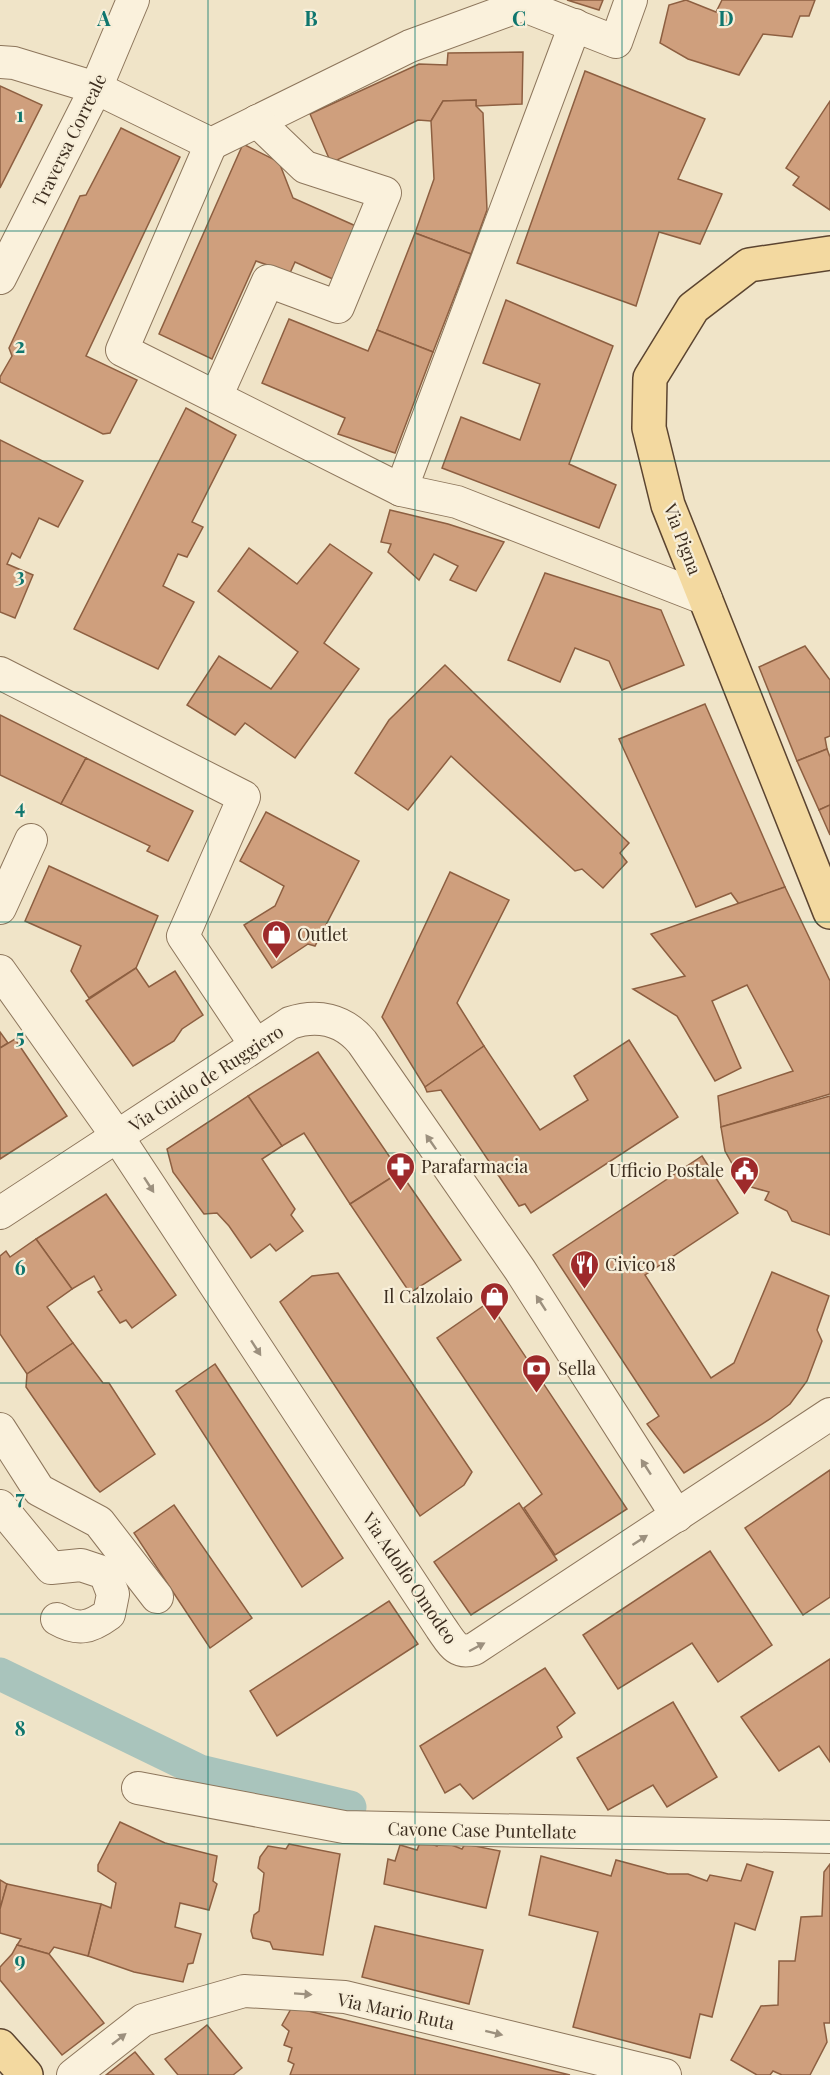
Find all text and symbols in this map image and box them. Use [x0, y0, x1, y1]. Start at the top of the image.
text: A [96, 4, 111, 31]
text: B [304, 4, 318, 31]
text: C [512, 4, 526, 31]
text: D [718, 4, 734, 31]
street label: Traversa Correale [26, 70, 112, 210]
text: 1 [16, 100, 24, 127]
text: 2 [15, 331, 25, 358]
street label: Via Pigna [658, 499, 708, 578]
text: 3 [15, 561, 25, 588]
text: 4 [15, 792, 25, 819]
shop icon: Outlet [260, 918, 292, 960]
place label: Outlet [297, 922, 348, 946]
street label: Via Guido de Ruggiero [123, 1019, 288, 1138]
text: 5 [15, 1022, 25, 1049]
one-way arrow [425, 1134, 437, 1150]
pharmacy icon: Parafarmacia [384, 1150, 416, 1192]
place label: Parafarmacia [421, 1154, 528, 1178]
public building icon: Ufficio Postale [729, 1154, 761, 1196]
place label: Ufficio Postale [609, 1158, 724, 1182]
one-way arrow [143, 1177, 154, 1193]
restaurant icon: Civico 18 [568, 1248, 600, 1290]
place label: Civico 18 [605, 1252, 676, 1276]
text: 6 [14, 1253, 26, 1280]
shop icon: Il Calzolaio [478, 1280, 510, 1322]
place label: Il Calzolaio [383, 1284, 473, 1308]
one-way arrow [535, 1295, 547, 1311]
one-way arrow [251, 1339, 262, 1356]
bank icon: Sella [521, 1352, 553, 1394]
place label: Sella [558, 1356, 596, 1380]
one-way arrow [641, 1459, 652, 1475]
text: 7 [15, 1483, 25, 1510]
street label: Via Adolfo Omodeo [356, 1507, 463, 1649]
one-way arrow [632, 1535, 649, 1546]
one-way arrow [468, 1642, 486, 1652]
text: 8 [14, 1714, 26, 1741]
street label: Cavone Case Puntellate [387, 1816, 577, 1844]
text: 9 [14, 1945, 26, 1972]
street label: Via Mario Ruta [334, 1987, 457, 2035]
one-way arrow [294, 1990, 313, 1999]
one-way arrow [484, 2029, 503, 2039]
one-way arrow [111, 2033, 127, 2046]

